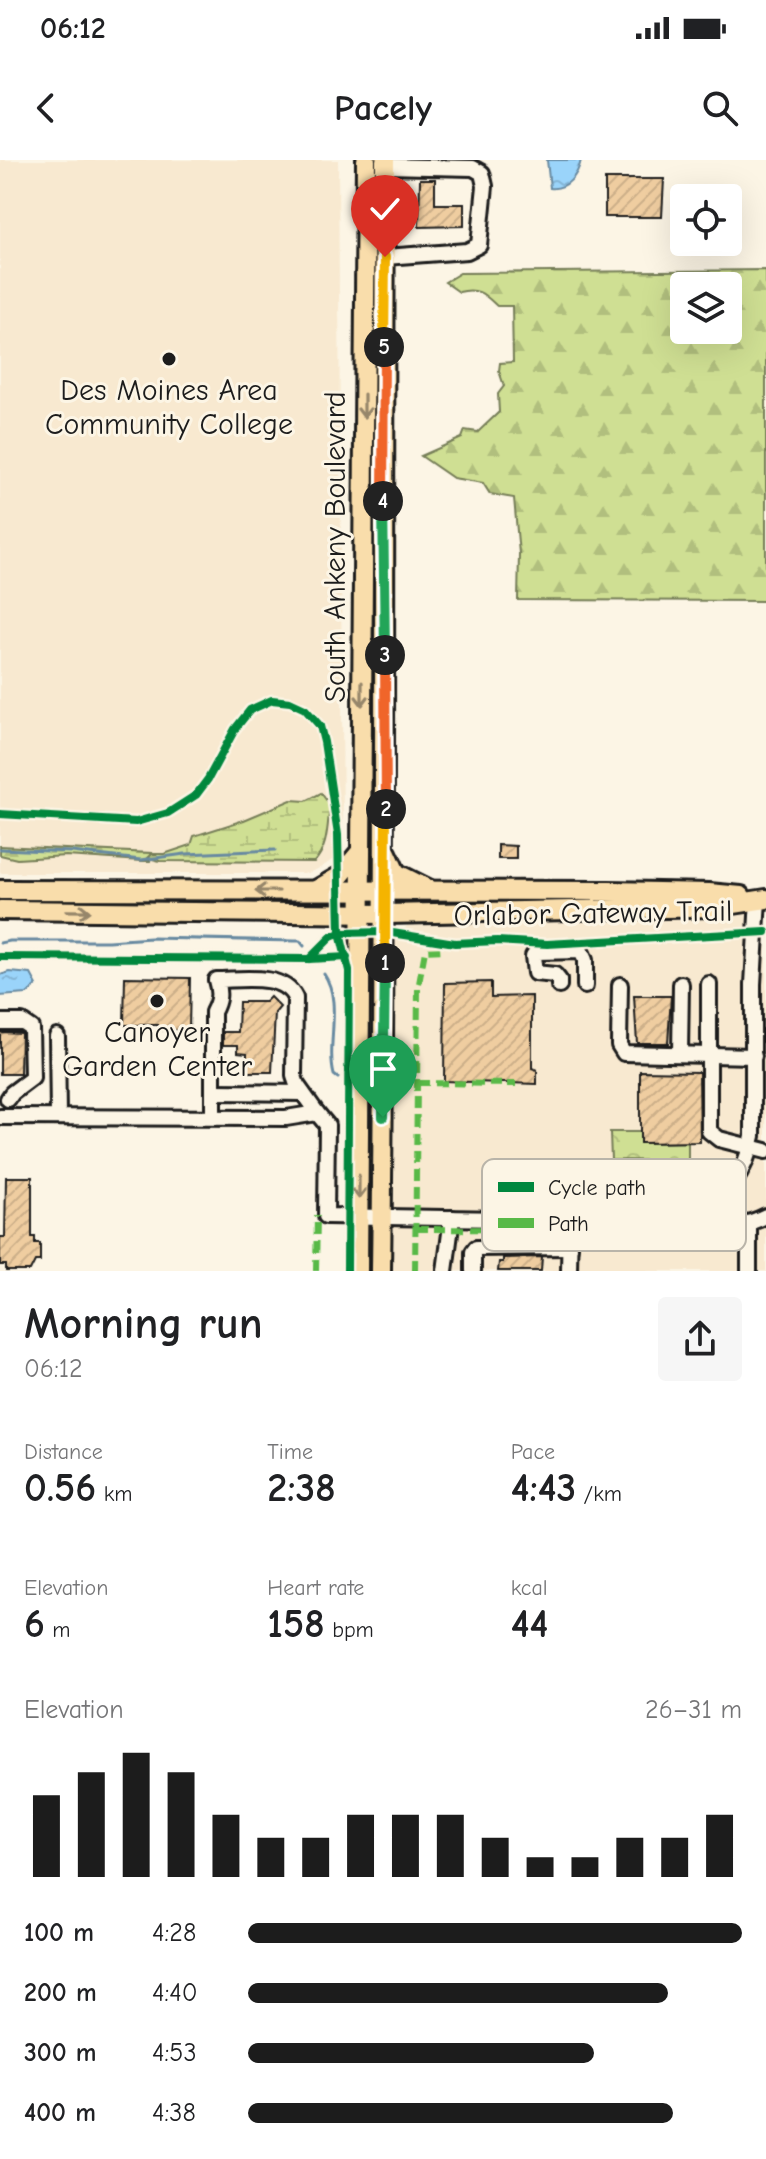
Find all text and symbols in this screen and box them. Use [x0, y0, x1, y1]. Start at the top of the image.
text: 06:12 [40, 11, 106, 46]
icon: back [24, 86, 68, 130]
icon: search [698, 86, 742, 130]
text: Pacely [334, 88, 432, 129]
pin [351, 175, 419, 257]
map controls [670, 184, 742, 344]
button: locate [670, 184, 742, 256]
icon: check [363, 187, 407, 231]
button: layers [670, 272, 742, 344]
pin: 5 [364, 327, 404, 367]
text: 5 [378, 334, 390, 360]
marker: Des Moines Area Community College [160, 350, 178, 368]
place label: Des Moines Area Community College [45, 373, 293, 442]
street label: South Ankeny Boulevard [318, 391, 353, 703]
one-way arrow [356, 392, 372, 419]
pin: 4 [363, 481, 403, 521]
text: 4 [378, 488, 388, 514]
pin: 3 [365, 635, 405, 675]
text: 3 [380, 642, 390, 668]
one-way arrow [354, 680, 370, 707]
pin: 2 [366, 789, 406, 829]
text: 2 [381, 796, 391, 822]
one-way arrow [254, 883, 281, 899]
street label: Orlabor Gateway Trail [453, 894, 733, 933]
one-way arrow [64, 903, 91, 919]
pin: 1 [365, 943, 405, 983]
text: 1 [381, 950, 389, 976]
marker: Canoyer Garden Center [148, 992, 166, 1010]
place label: Canoyer Garden Center [62, 1015, 252, 1084]
pin [349, 1035, 417, 1117]
icon: arrive [361, 1047, 405, 1091]
legend [482, 1159, 746, 1251]
one-way arrow [351, 1173, 367, 1200]
text: Cycle path [548, 1175, 646, 1201]
text: Path [548, 1211, 589, 1237]
button: share [658, 1297, 742, 1381]
text: Morning run [24, 1298, 263, 1349]
text: 06:12 [24, 1354, 83, 1384]
text: Distance [24, 1439, 103, 1465]
text: Time [267, 1439, 313, 1465]
text: Pace [511, 1439, 555, 1465]
text: 0.56 [24, 1465, 96, 1511]
text: 2:38 [267, 1465, 336, 1511]
text: 4:43 [511, 1465, 576, 1511]
text: km [96, 1481, 132, 1507]
text: /km [576, 1481, 622, 1507]
text: Elevation [24, 1575, 108, 1601]
text: Heart rate [267, 1575, 364, 1601]
text: kcal [511, 1575, 548, 1601]
text: 6 [24, 1601, 45, 1647]
text: 158 [267, 1601, 325, 1647]
text: 44 [511, 1601, 548, 1647]
text: m [45, 1617, 70, 1643]
text: bpm [325, 1617, 374, 1643]
text: Elevation [24, 1695, 124, 1725]
text: 26–31 m [645, 1695, 742, 1725]
text: 100 m [24, 1918, 94, 1948]
text: 4:28 [152, 1918, 196, 1948]
text: 200 m [24, 1978, 97, 2008]
text: 4:40 [152, 1978, 198, 2008]
text: 300 m [24, 2038, 97, 2068]
text: 4:53 [152, 2038, 197, 2068]
text: 400 m [24, 2098, 96, 2128]
text: 4:38 [152, 2098, 196, 2128]

